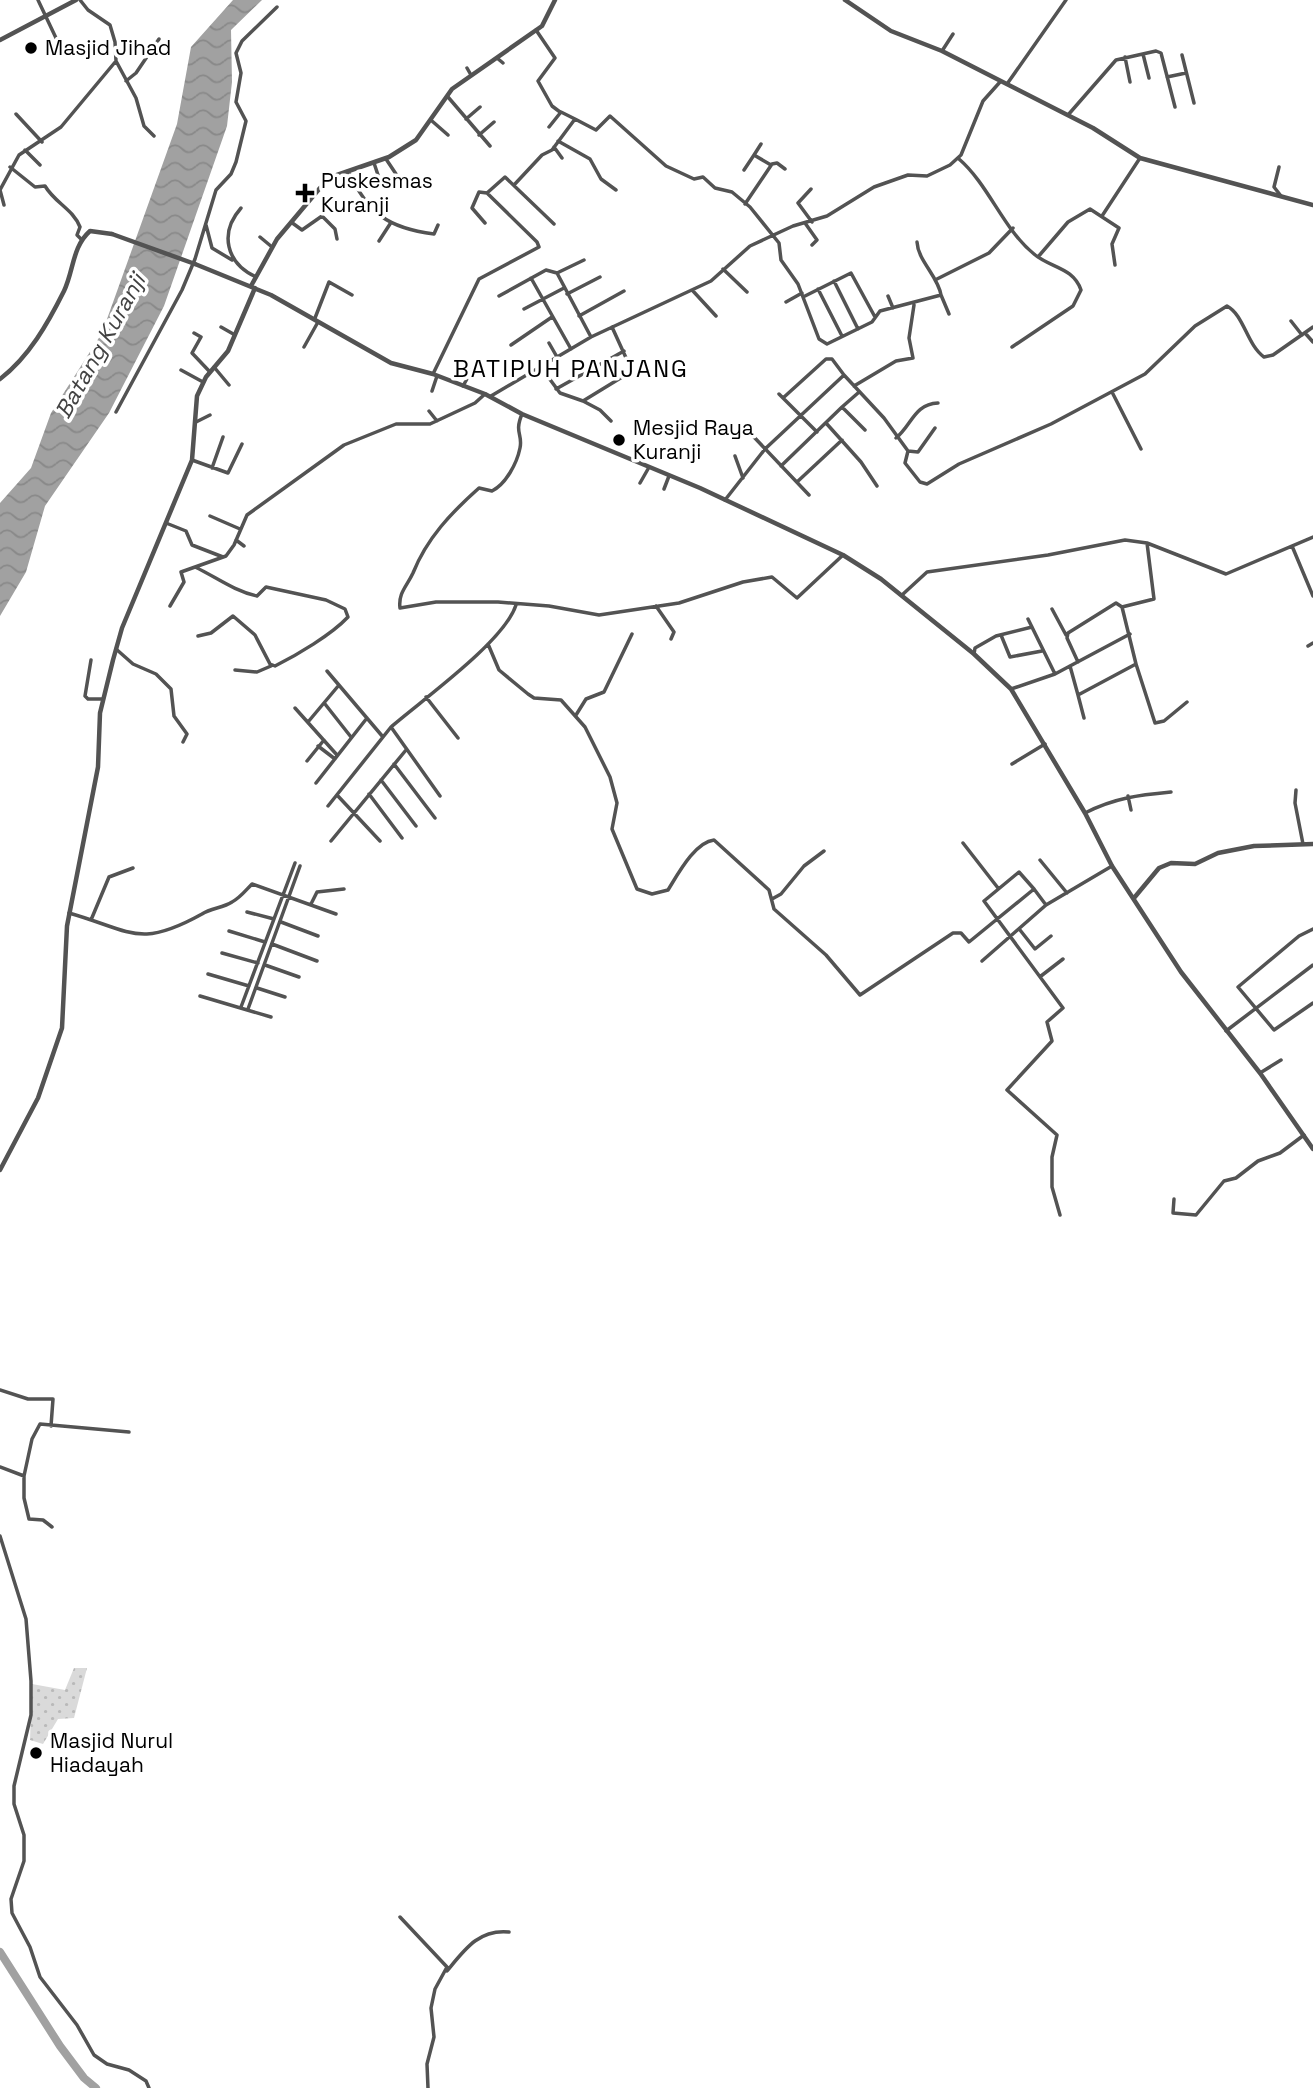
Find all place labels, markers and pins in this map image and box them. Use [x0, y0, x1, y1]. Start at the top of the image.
place label: Masjid Jihad [45, 34, 171, 61]
marker: Masjid Jihad [23, 40, 39, 56]
place label: Puskesmas Kuranji [321, 167, 433, 218]
marker: Puskesmas Kuranji [295, 183, 315, 203]
place label: Mesjid Raya Kuranji [633, 414, 754, 465]
marker: Mesjid Raya Kuranji [611, 432, 627, 448]
place label: Masjid Nurul Hiadayah [50, 1727, 173, 1778]
marker: Masjid Nurul Hiadayah [28, 1745, 44, 1761]

